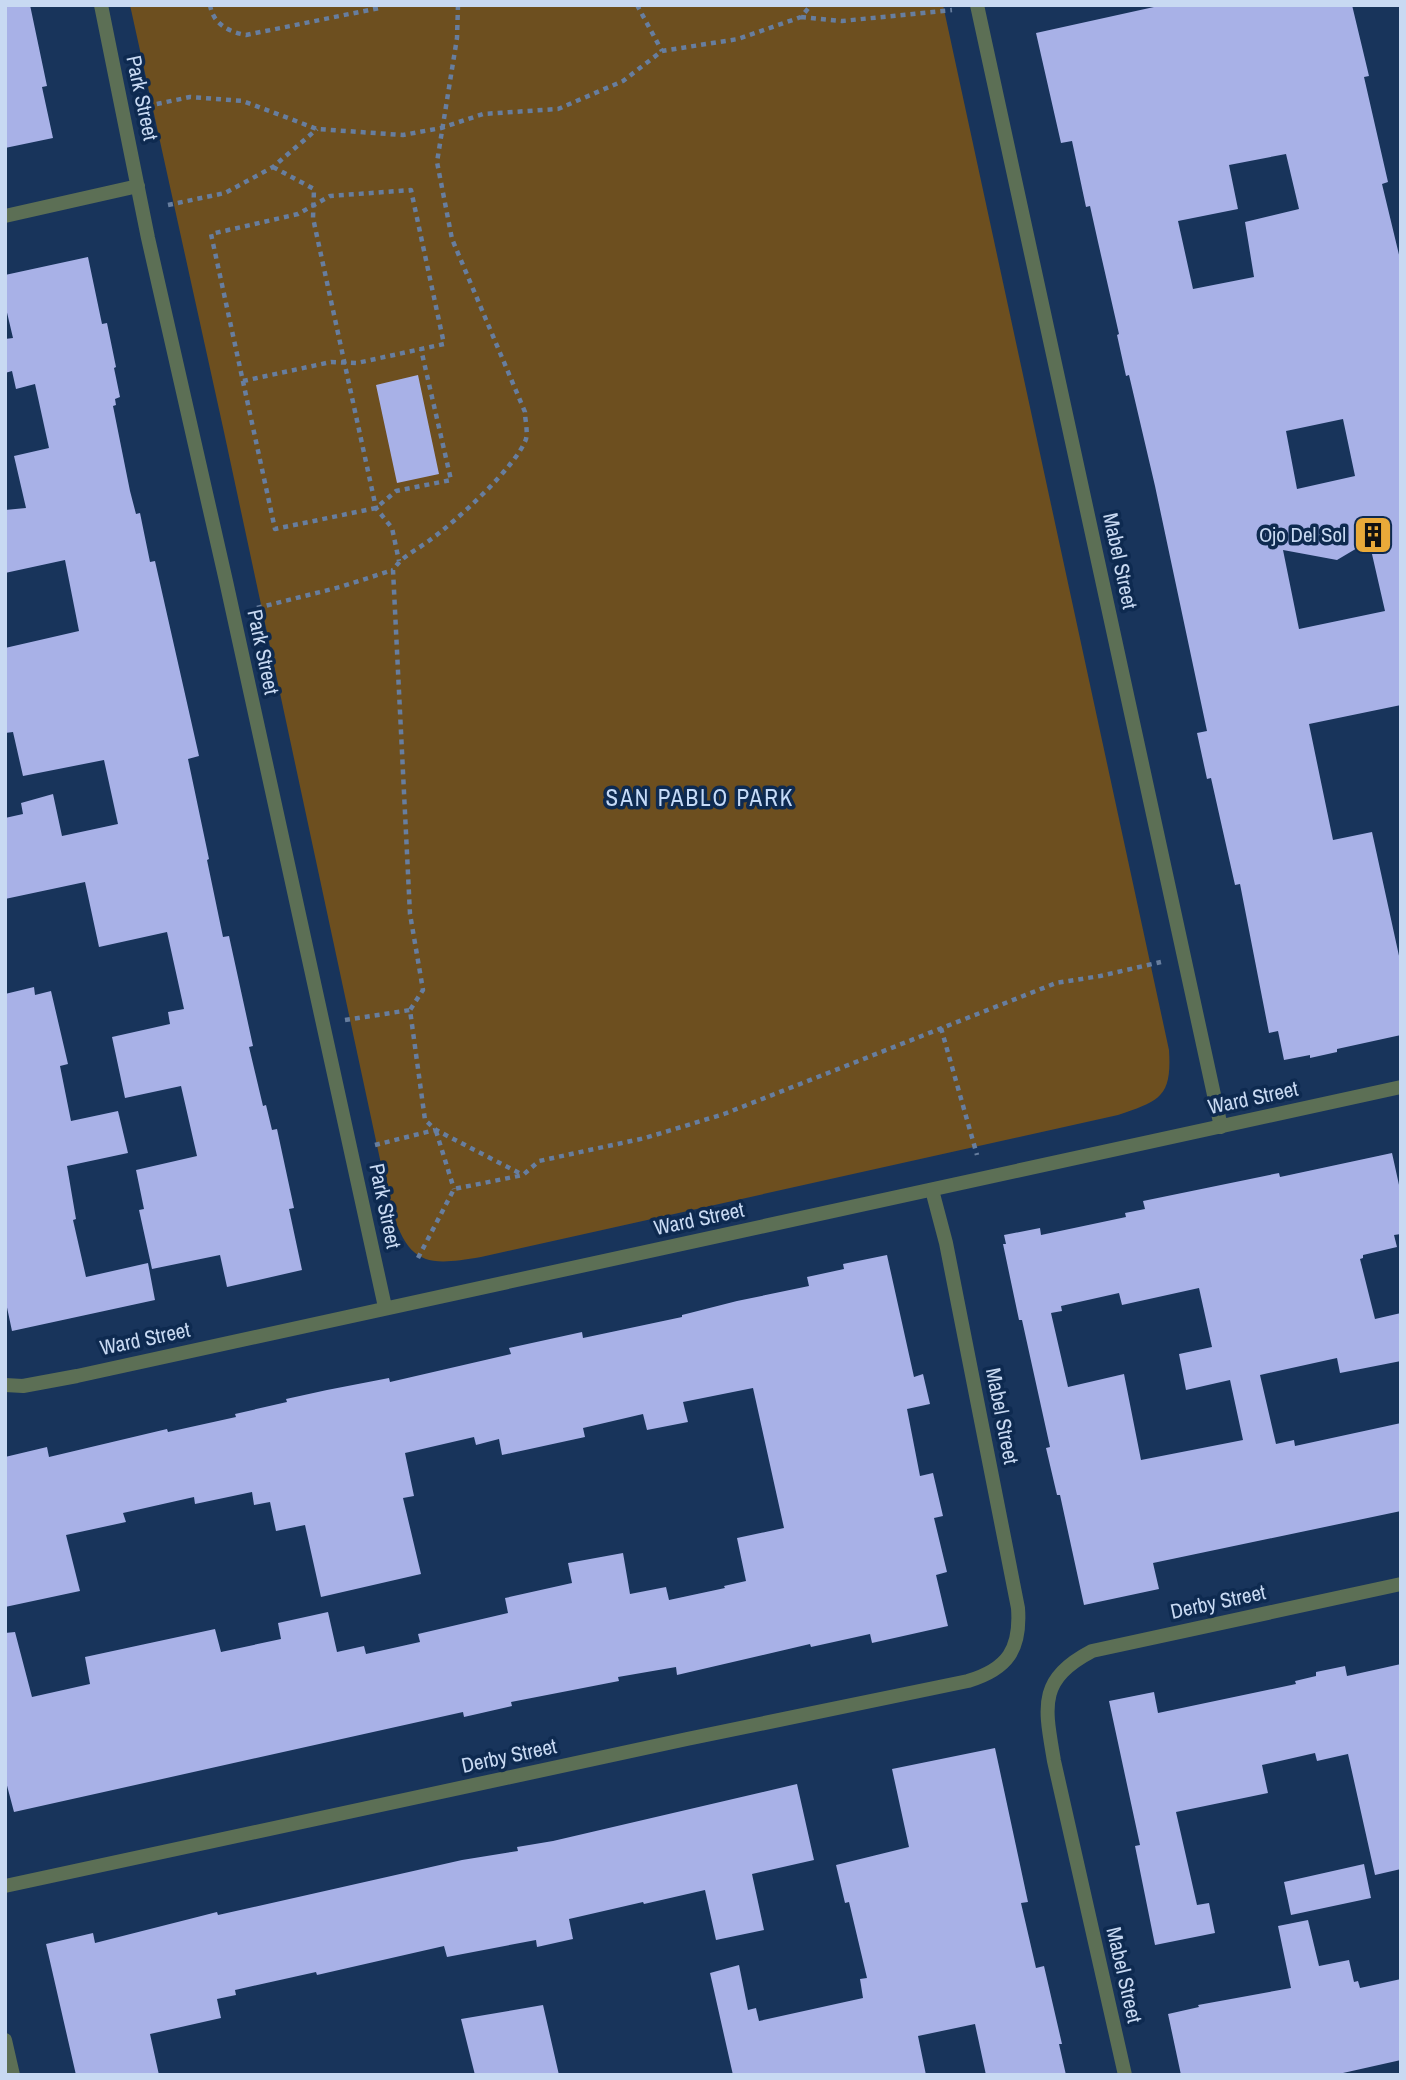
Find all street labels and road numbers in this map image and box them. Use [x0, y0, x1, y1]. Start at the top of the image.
street label: Park Street [119, 53, 166, 143]
street label: Mabel Street [1096, 510, 1145, 612]
street label: Park Street [240, 607, 287, 697]
street label: Ward Street [1205, 1074, 1301, 1121]
street label: Park Street [362, 1161, 409, 1251]
street label: Ward Street [651, 1195, 747, 1242]
street label: Ward Street [97, 1315, 193, 1362]
street label: Mabel Street [979, 1365, 1026, 1467]
street label: Derby Street [1168, 1577, 1268, 1626]
street label: Derby Street [459, 1731, 559, 1780]
street label: Mabel Street [1099, 1924, 1150, 2026]

